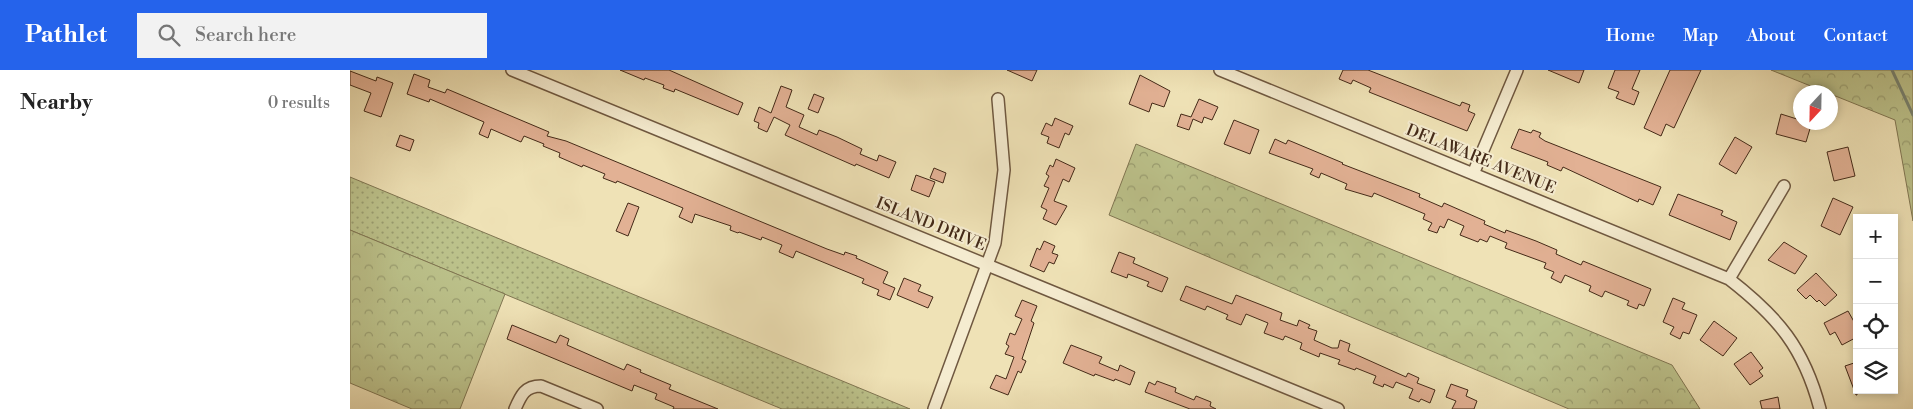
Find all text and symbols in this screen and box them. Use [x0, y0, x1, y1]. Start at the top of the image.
search box [137, 13, 487, 58]
text: Pathlet [25, 20, 107, 50]
icon: search [155, 21, 183, 49]
text: Search here [195, 23, 296, 47]
text: Home [1606, 24, 1655, 47]
text: Map [1683, 24, 1719, 47]
text: About [1747, 24, 1796, 47]
text: Contact [1824, 24, 1888, 47]
north arrow [1793, 85, 1838, 130]
text: Nearby [20, 90, 93, 116]
text: 0 results [268, 93, 330, 113]
street label: DELAWARE AVENUE [1403, 120, 1559, 198]
street label: ISLAND DRIVE [873, 193, 989, 255]
map controls [1853, 214, 1898, 394]
button: + [1853, 214, 1898, 259]
button: − [1853, 259, 1898, 304]
button: locate [1853, 304, 1898, 349]
button: layers [1853, 349, 1898, 394]

